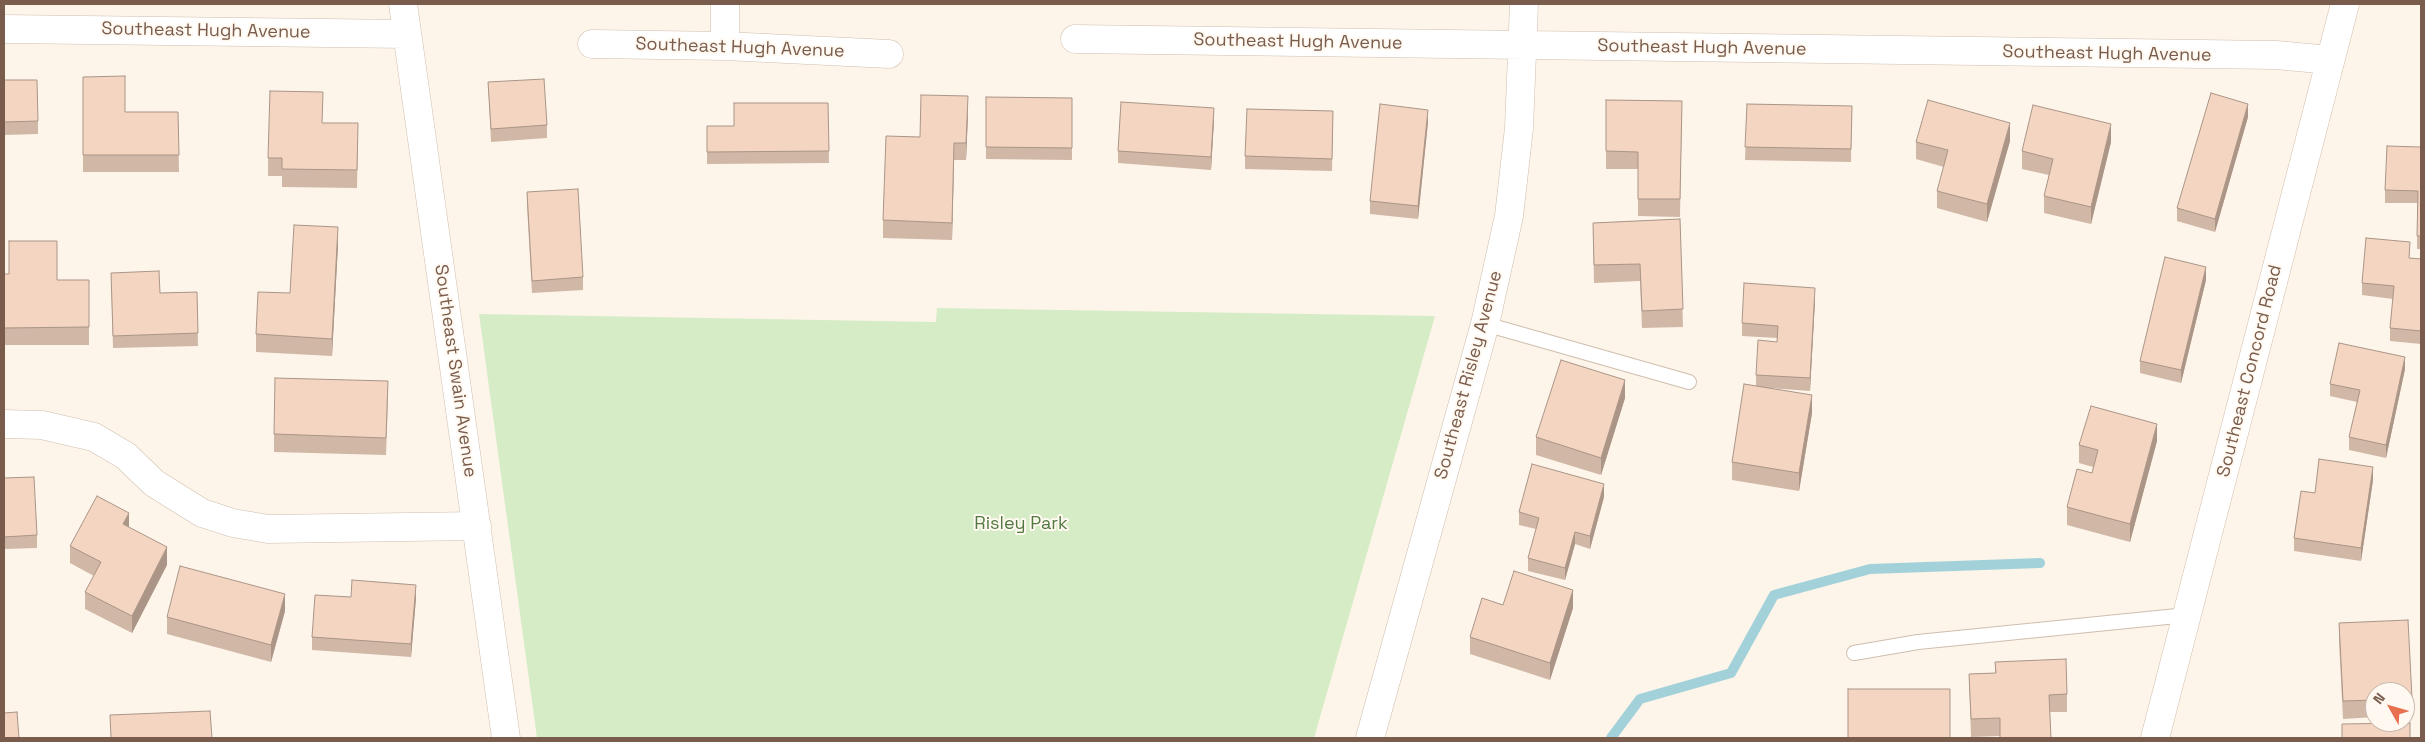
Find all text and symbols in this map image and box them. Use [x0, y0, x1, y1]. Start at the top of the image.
street label: Southeast Hugh Avenue [101, 18, 311, 44]
street label: Southeast Hugh Avenue [1193, 29, 1403, 55]
street label: Southeast Hugh Avenue [635, 34, 845, 62]
street label: Southeast Hugh Avenue [1597, 35, 1807, 61]
street label: Southeast Hugh Avenue [2002, 41, 2212, 67]
street label: Southeast Swain Avenue [429, 263, 481, 479]
street label: Southeast Concord Road [2213, 263, 2287, 479]
street label: Southeast Risley Avenue [1431, 268, 1507, 482]
park label: Risley Park [974, 513, 1068, 535]
north arrow [2365, 682, 2415, 732]
text: N [2369, 689, 2389, 708]

